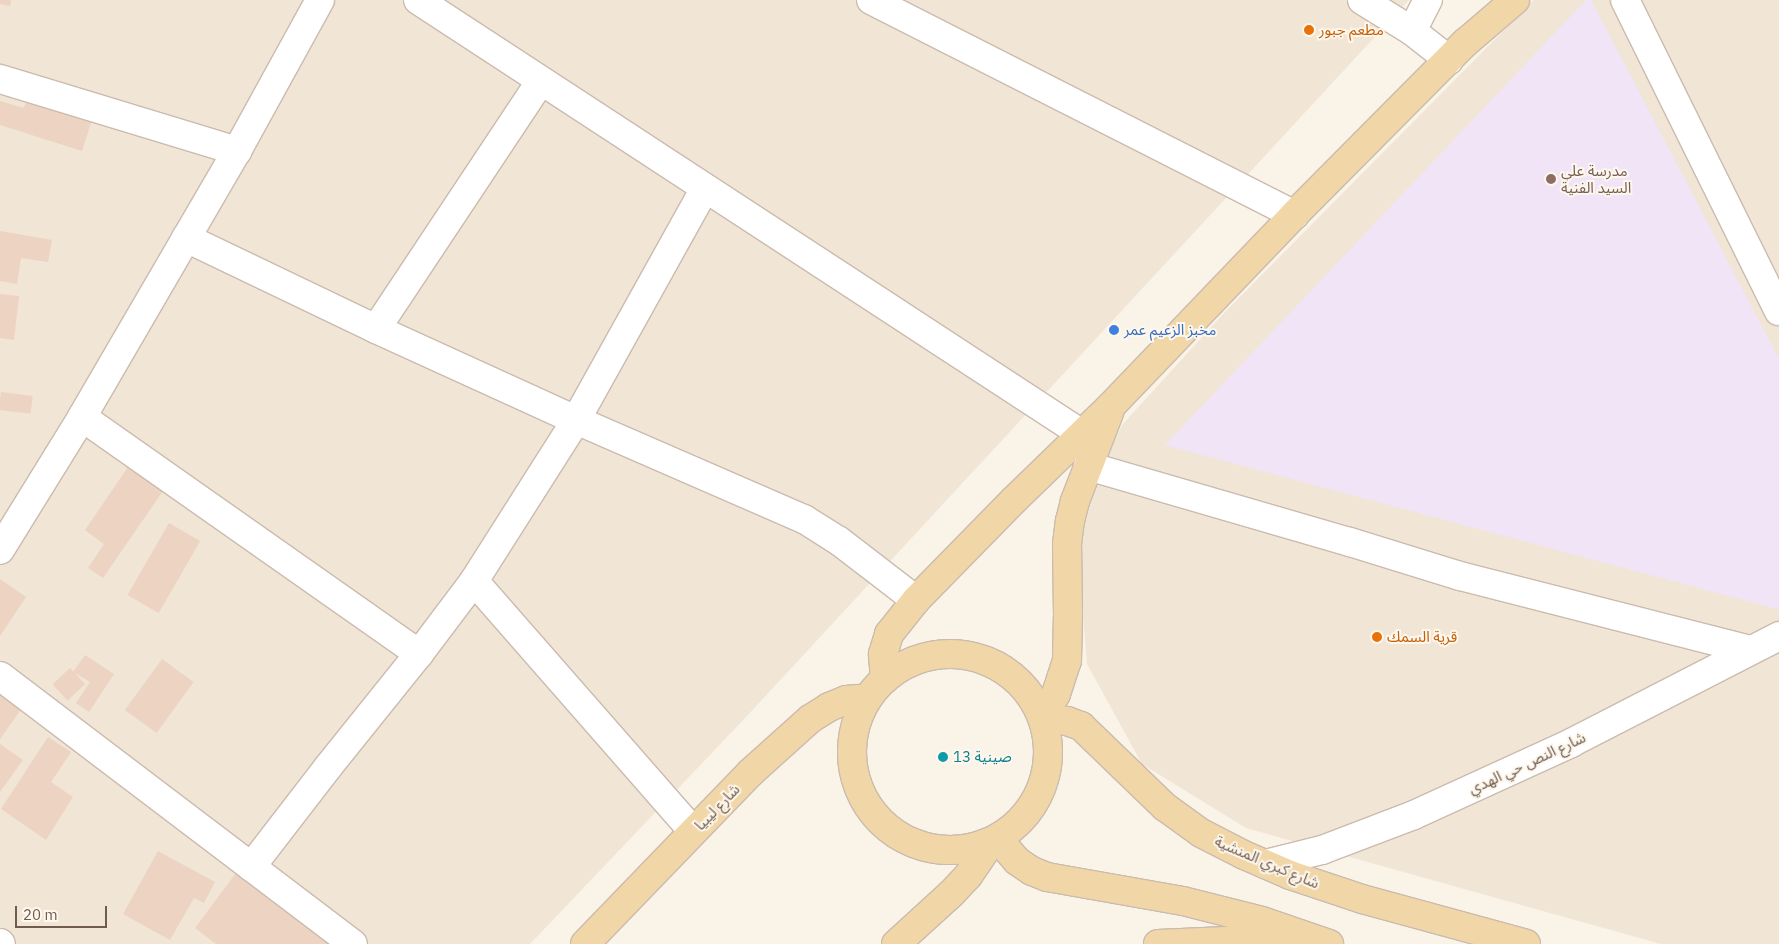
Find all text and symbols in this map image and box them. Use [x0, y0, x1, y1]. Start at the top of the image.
place label: مطعم جبور [1319, 21, 1384, 39]
marker: مطعم جبور [1303, 24, 1315, 36]
place label: مدرسة علي السيد الفنية [1561, 161, 1631, 196]
marker: مدرسة علي السيد الفنية [1545, 173, 1557, 185]
place label: مخبز الزعيم عمر [1124, 321, 1216, 339]
marker: مخبز الزعيم عمر [1108, 324, 1120, 336]
place label: قرية السمك [1387, 628, 1457, 646]
marker: قرية السمك [1371, 631, 1383, 643]
street label: شارع النص حي الهدي [1466, 728, 1588, 798]
place label: صينية 13 [953, 748, 1012, 766]
marker: صينية 13 [937, 751, 949, 763]
street label: شارع ليبيا [691, 780, 743, 834]
street label: شارع كبري المنشية [1212, 832, 1322, 892]
scale bar [18, 896, 110, 928]
text: 20 m [23, 905, 58, 924]

